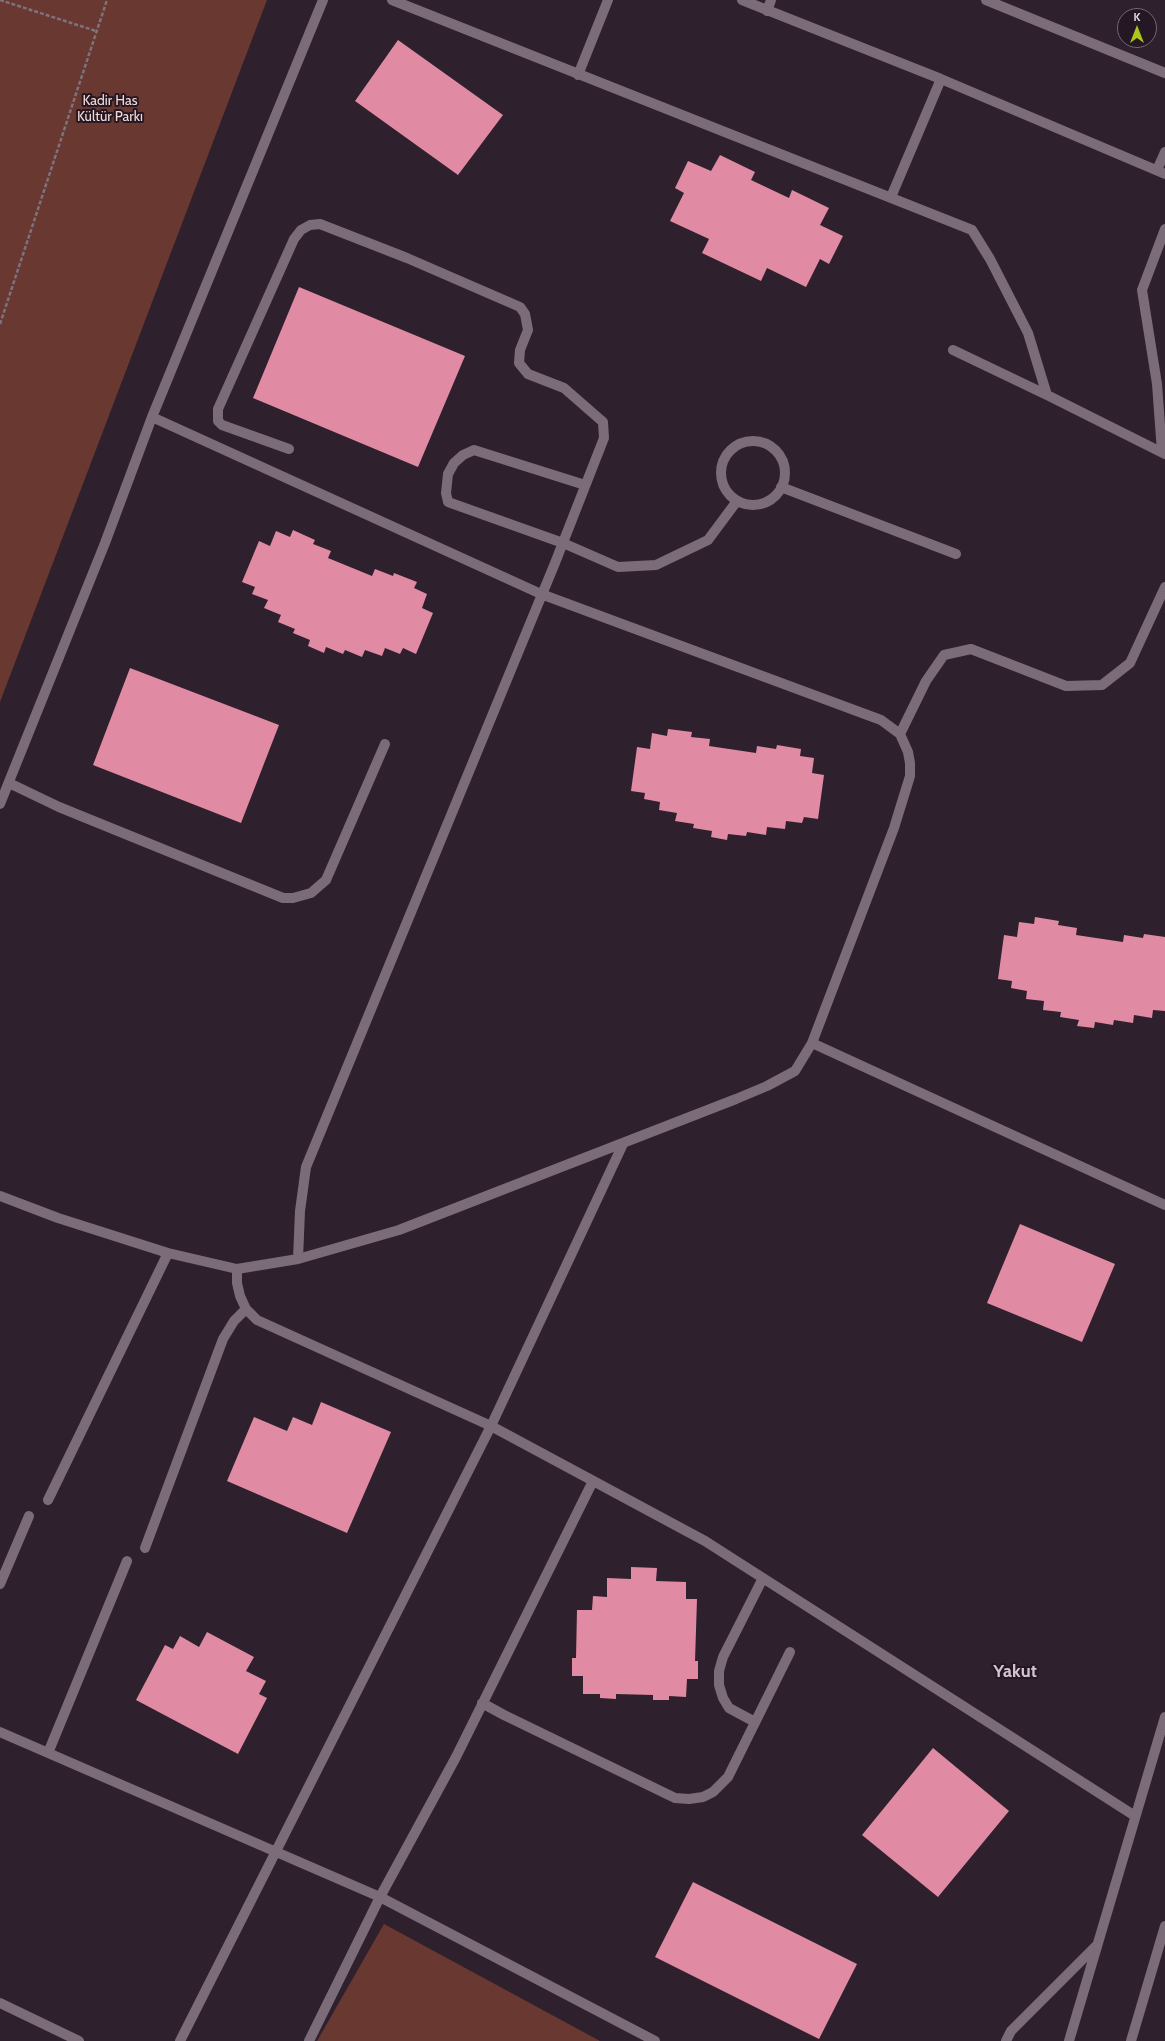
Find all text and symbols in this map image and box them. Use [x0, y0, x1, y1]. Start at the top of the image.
north arrow [1117, 8, 1157, 48]
text: K [1134, 10, 1140, 24]
park label: Kadir Has Kültür Parkı [77, 93, 143, 126]
district label: Yakut [993, 1661, 1037, 1683]

